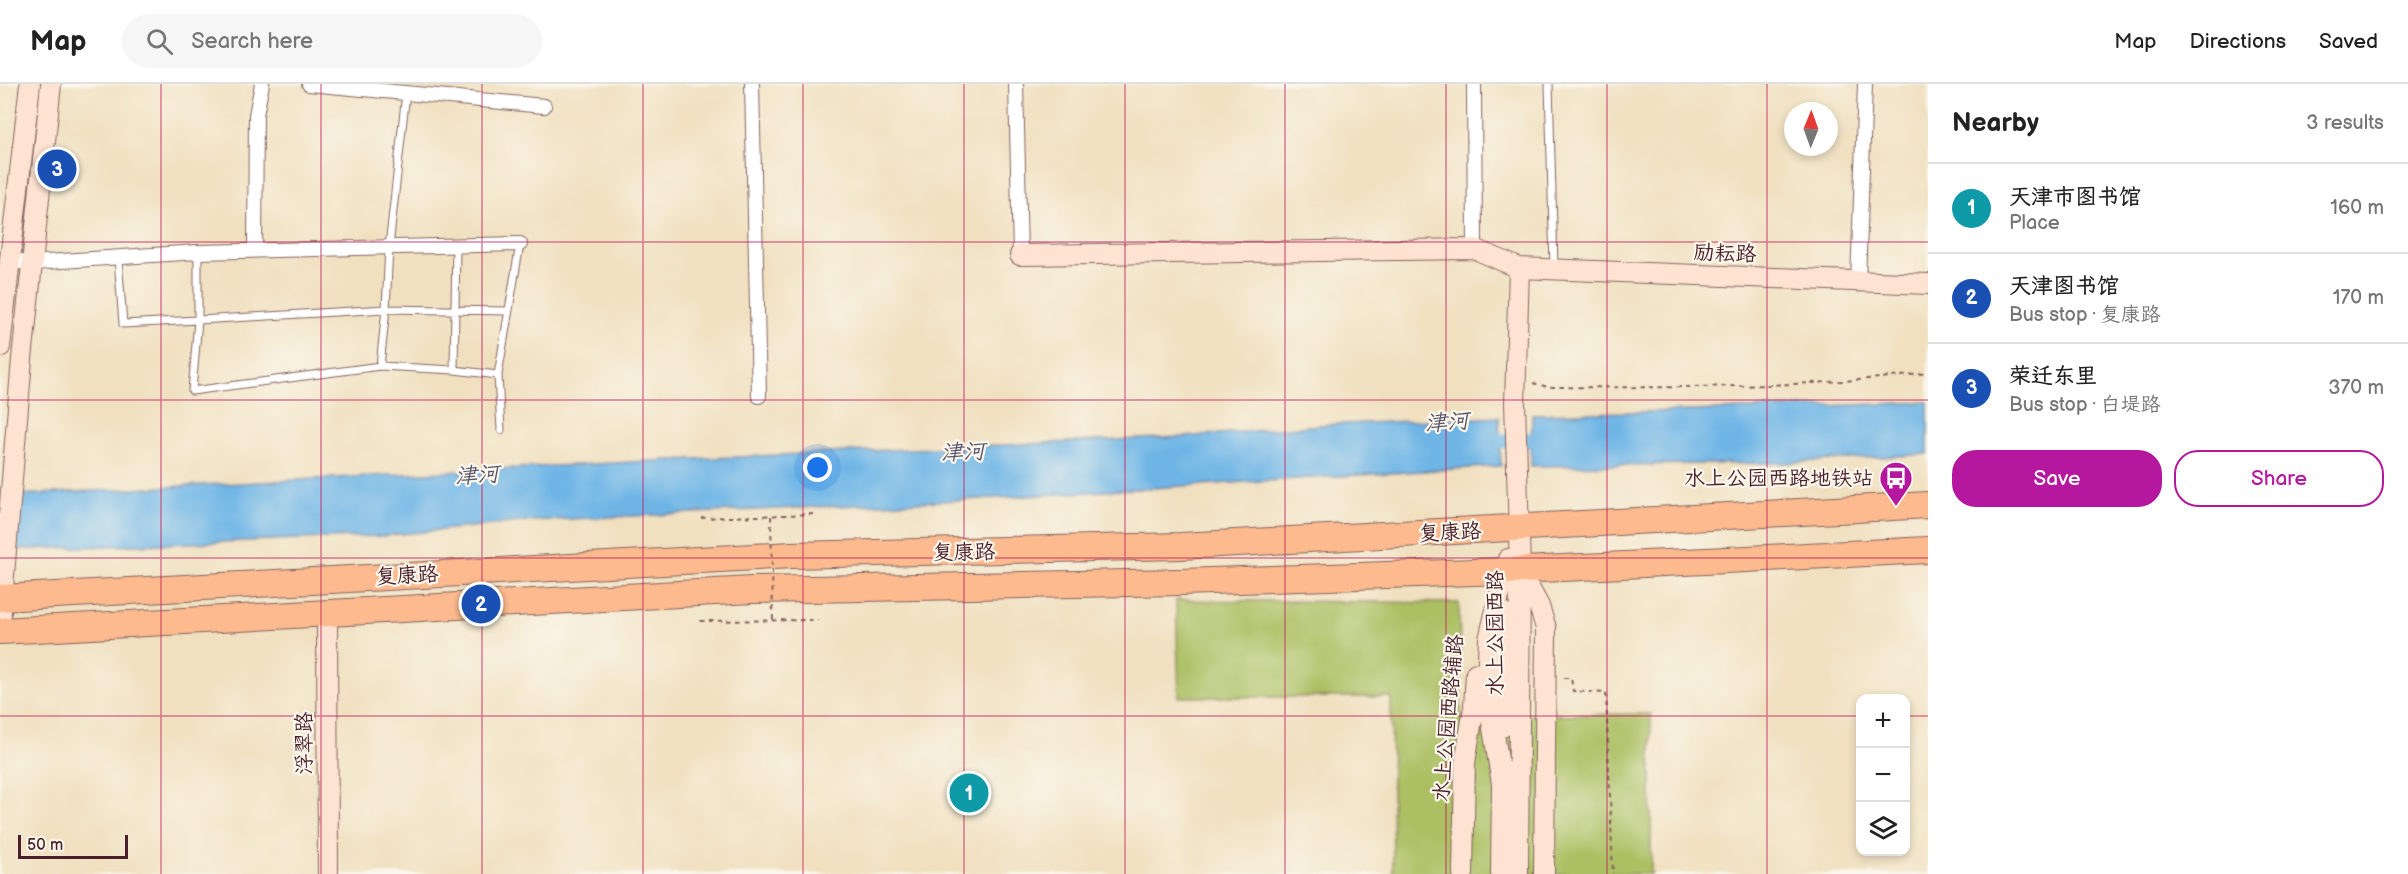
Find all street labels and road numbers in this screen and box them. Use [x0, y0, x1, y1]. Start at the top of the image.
street label: 励耘路 [1693, 240, 1757, 267]
street label: 复康路 [1418, 518, 1482, 547]
street label: 复康路 [932, 539, 996, 566]
street label: 复康路 [375, 561, 439, 590]
street label: 水上公园西路 [1483, 570, 1508, 696]
street label: 水上公园西路辅路 [1429, 633, 1468, 803]
street label: 浮翠路 [292, 712, 317, 775]

